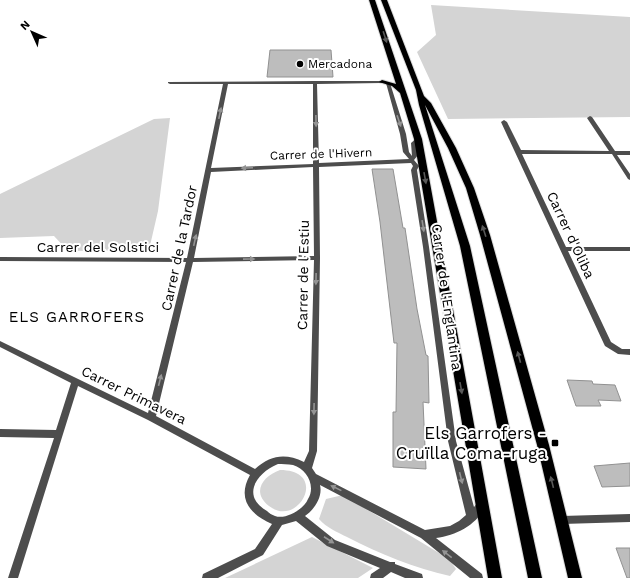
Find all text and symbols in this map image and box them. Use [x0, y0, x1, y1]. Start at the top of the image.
north arrow [12, 12, 52, 52]
text: N [18, 18, 33, 33]
one-way arrow [383, 31, 389, 43]
place label: Mercadona [308, 57, 372, 71]
marker: Mercadona [295, 59, 305, 69]
one-way arrow [218, 106, 224, 119]
one-way arrow [312, 115, 319, 127]
one-way arrow [396, 115, 402, 127]
street label: Carrer de l'Hivern [270, 145, 372, 163]
one-way arrow [241, 165, 253, 172]
one-way arrow [422, 172, 428, 184]
street label: Carrer de la Tardor [158, 183, 200, 312]
street label: Carrer d'Oliba [544, 189, 598, 281]
street label: Carrer de l'Estiu [294, 220, 312, 330]
one-way arrow [420, 220, 426, 232]
street label: Carrer de l'Englantina [429, 223, 465, 371]
one-way arrow [481, 225, 487, 237]
one-way arrow [192, 234, 198, 246]
street label: Carrer del Solstici [37, 239, 159, 255]
one-way arrow [243, 256, 256, 262]
one-way arrow [313, 273, 319, 286]
district label: ELS GARROFERS [9, 308, 145, 326]
one-way arrow [515, 350, 521, 363]
street label: Carrer Primavera [79, 363, 189, 427]
one-way arrow [157, 374, 163, 386]
one-way arrow [458, 382, 464, 395]
one-way arrow [311, 403, 317, 416]
place label: Els Garrofers - Cruïlla Coma-ruga [396, 423, 547, 463]
marker: Els Garrofers - Cruïlla Coma-ruga [550, 438, 560, 448]
one-way arrow [459, 472, 465, 485]
one-way arrow [549, 476, 555, 488]
one-way arrow [330, 485, 342, 491]
one-way arrow [324, 536, 334, 544]
one-way arrow [442, 550, 453, 558]

